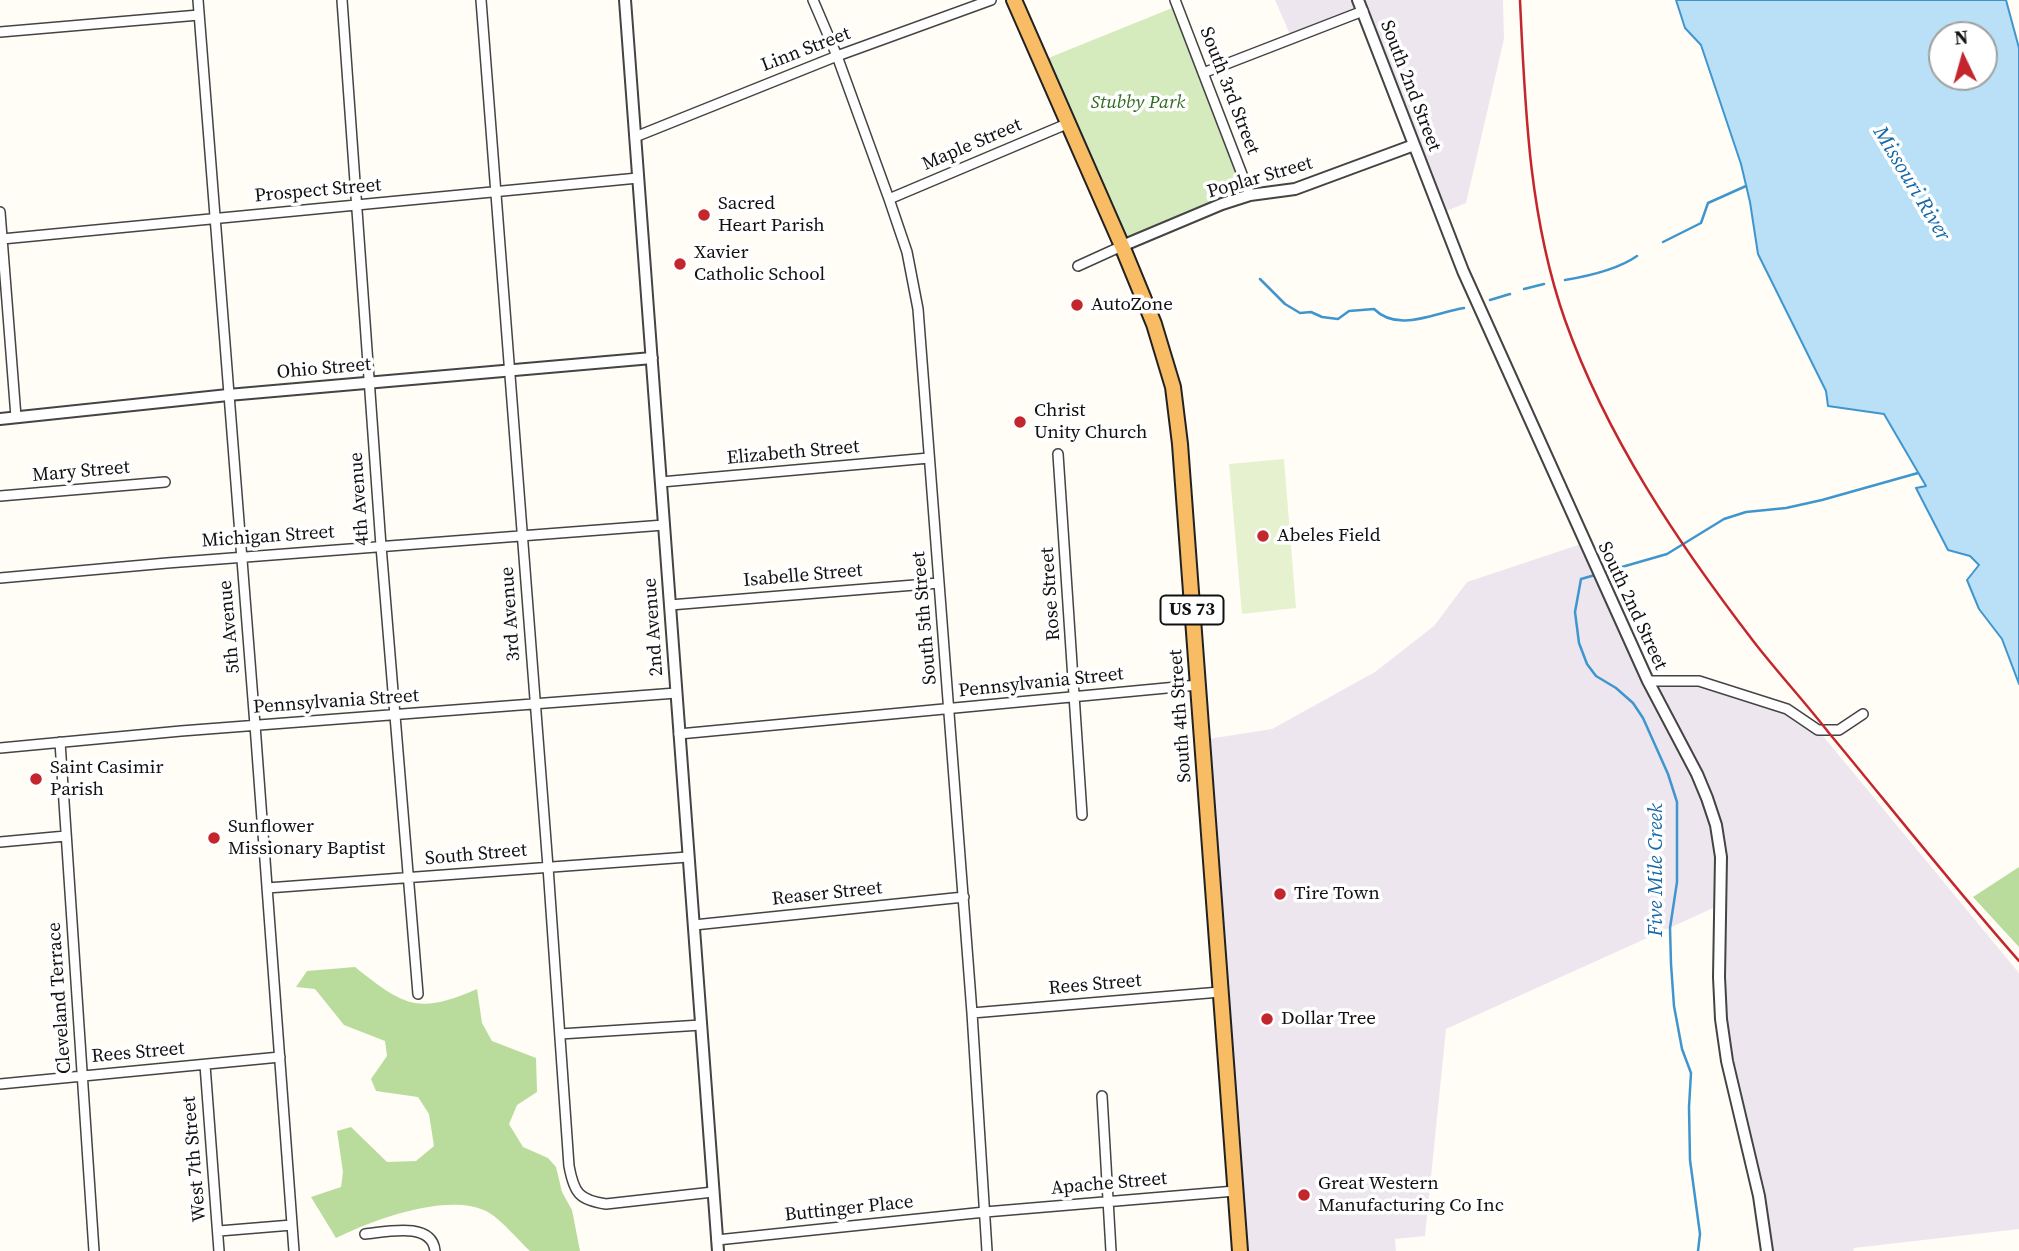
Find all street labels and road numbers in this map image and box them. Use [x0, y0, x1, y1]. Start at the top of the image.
street label: South 2nd Street [1375, 17, 1445, 155]
street label: Linn Street [758, 23, 854, 77]
street label: South 3rd Street [1194, 24, 1264, 158]
street label: Maple Street [919, 114, 1025, 176]
street label: Poplar Street [1205, 152, 1315, 204]
street label: Prospect Street [254, 174, 382, 208]
street label: Ohio Street [276, 354, 372, 384]
street label: Elizabeth Street [726, 436, 860, 470]
street label: 4th Avenue [345, 451, 375, 547]
street label: Mary Street [31, 456, 131, 488]
street label: Michigan Street [201, 521, 335, 553]
street label: South 2nd Street [1592, 538, 1672, 674]
street label: Rose Street [1036, 546, 1066, 642]
street label: South 5th Street [908, 550, 942, 686]
street label: Isabelle Street [742, 559, 864, 593]
street label: 3rd Avenue [496, 566, 526, 662]
street label: 2nd Avenue [639, 577, 669, 677]
street label: 5th Avenue [215, 579, 245, 675]
road number: US 73 [1160, 596, 1224, 624]
street label: South 4th Street [1165, 649, 1197, 783]
street label: Pennsylvania Street [957, 663, 1125, 703]
street label: Pennsylvania Street [252, 685, 420, 719]
street label: South Street [424, 839, 528, 871]
street label: Reaser Street [771, 877, 883, 911]
street label: Cleveland Terrace [43, 921, 77, 1075]
street label: Rees Street [1048, 970, 1142, 1000]
street label: Rees Street [91, 1038, 185, 1068]
street label: West 7th Street [178, 1095, 212, 1223]
street label: Apache Street [1050, 1168, 1168, 1200]
street label: Buttinger Place [783, 1191, 915, 1227]

